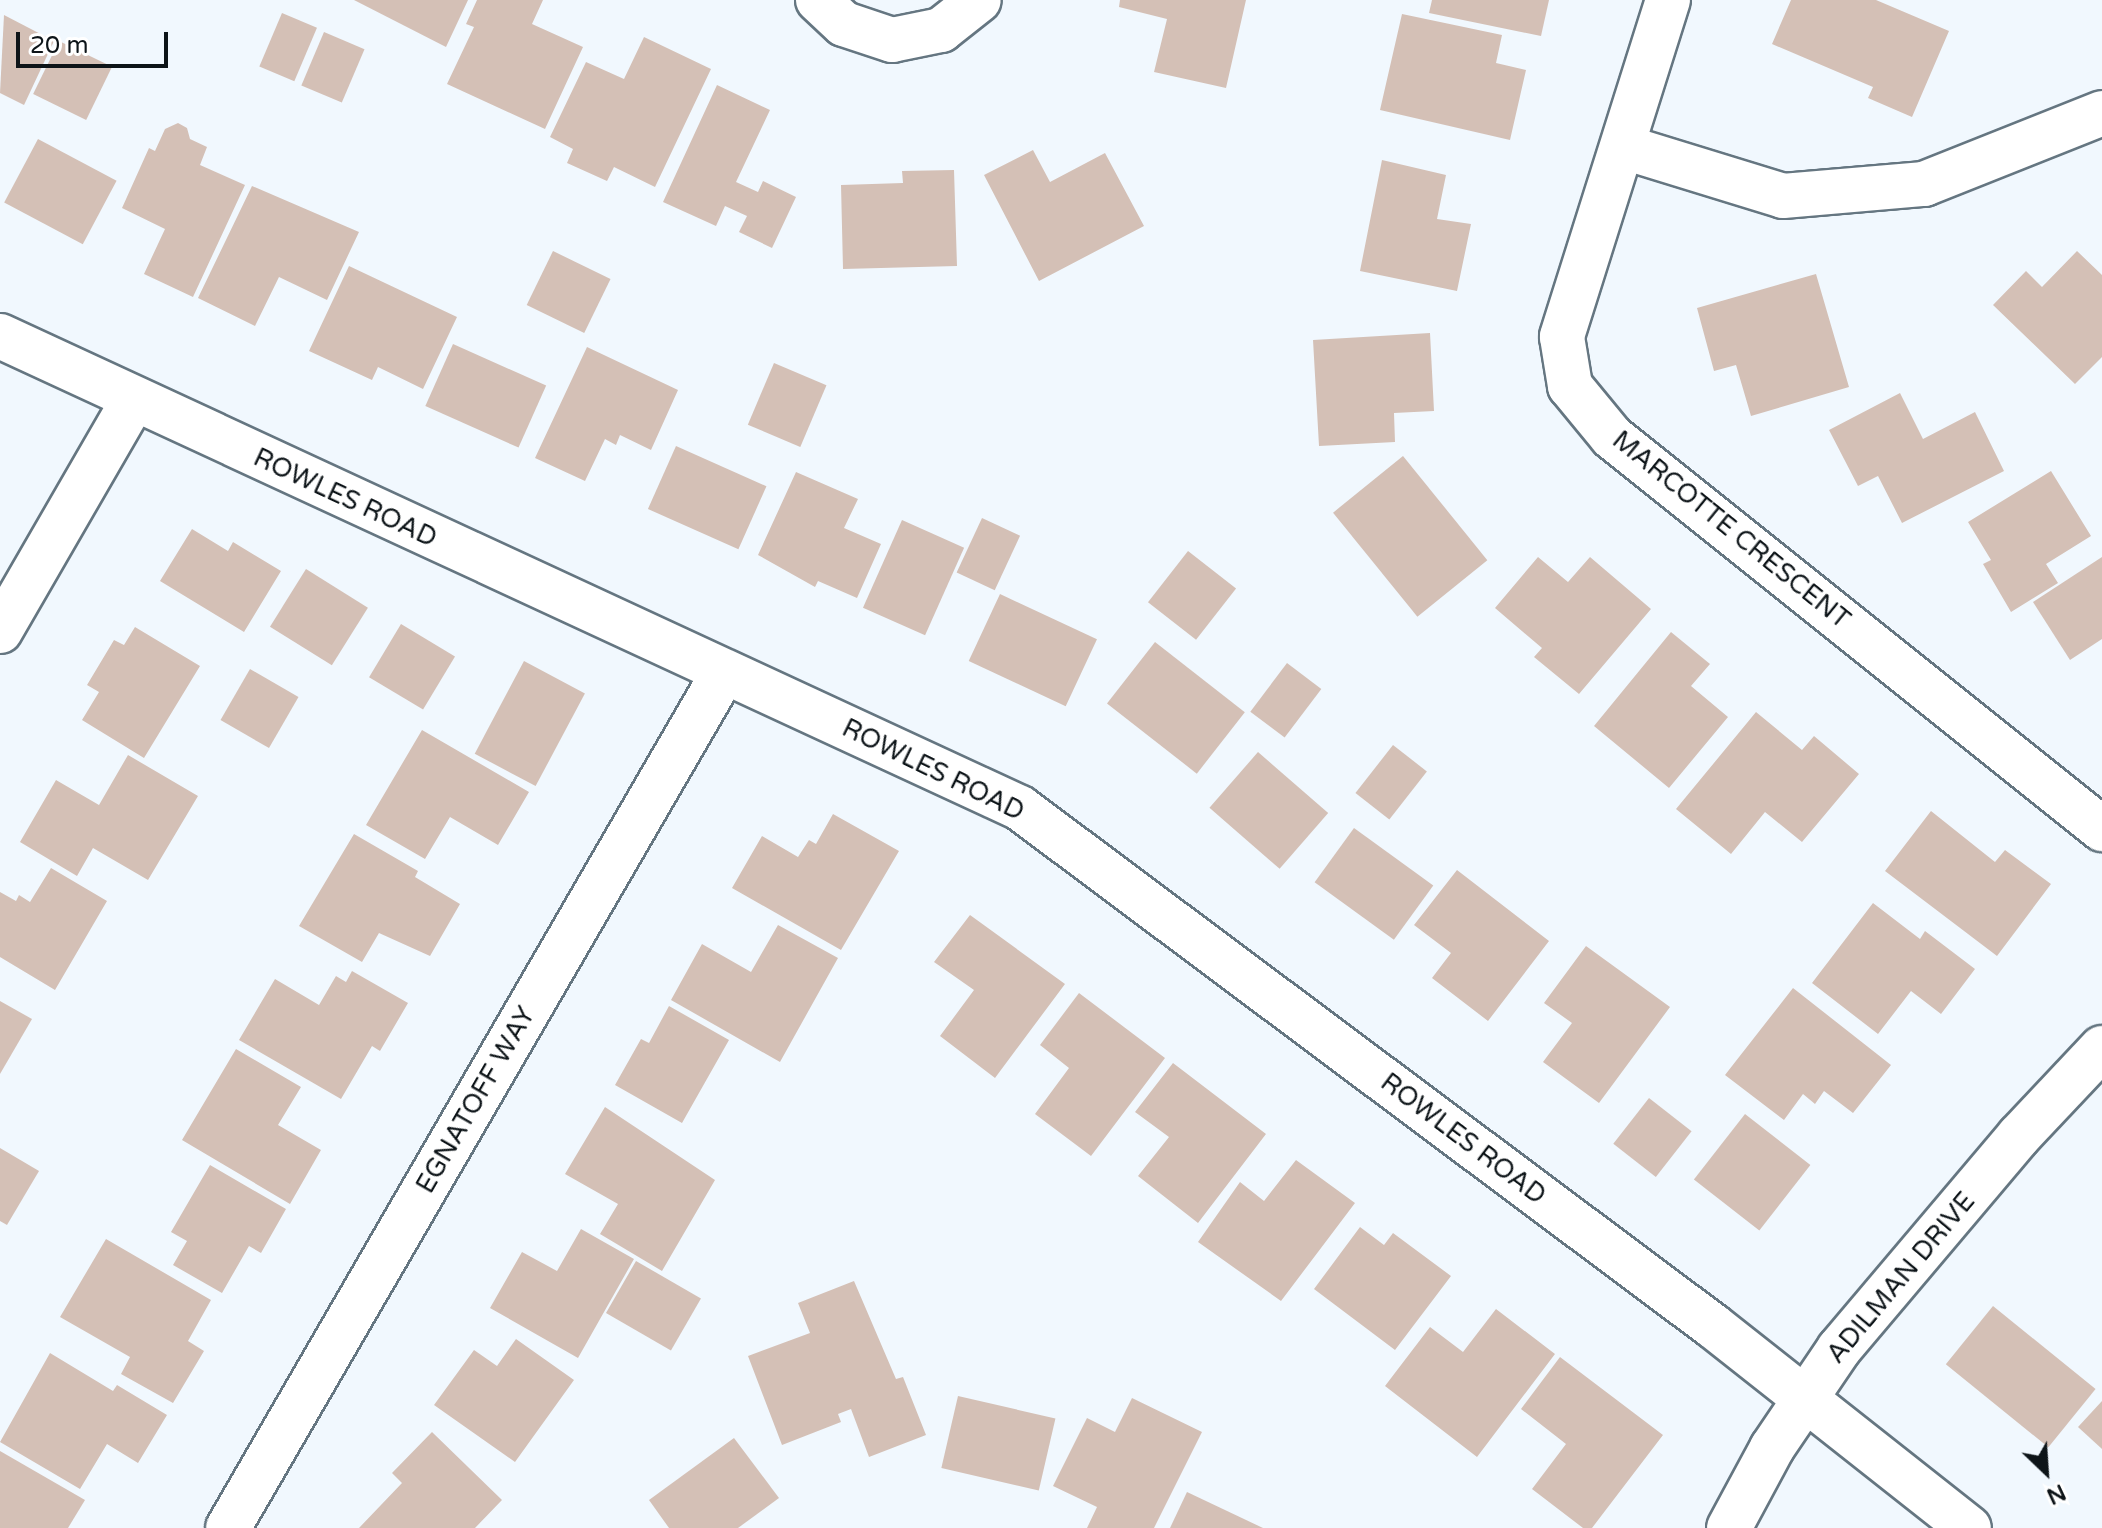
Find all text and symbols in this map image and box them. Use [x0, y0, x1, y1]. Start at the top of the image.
scale bar [20, 16, 172, 66]
text: 20 m [30, 31, 88, 60]
street label: MARCOTTE CRESCENT [1606, 425, 1856, 635]
street label: ROWLES ROAD [248, 442, 442, 554]
street label: ROWLES ROAD [837, 712, 1029, 828]
street label: EGNATOFF WAY [410, 1001, 542, 1199]
street label: ROWLES ROAD [1374, 1067, 1552, 1211]
street label: ADILMAN DRIVE [1820, 1186, 1982, 1370]
north arrow [2006, 1432, 2086, 1512]
text: N [2043, 1478, 2070, 1509]

